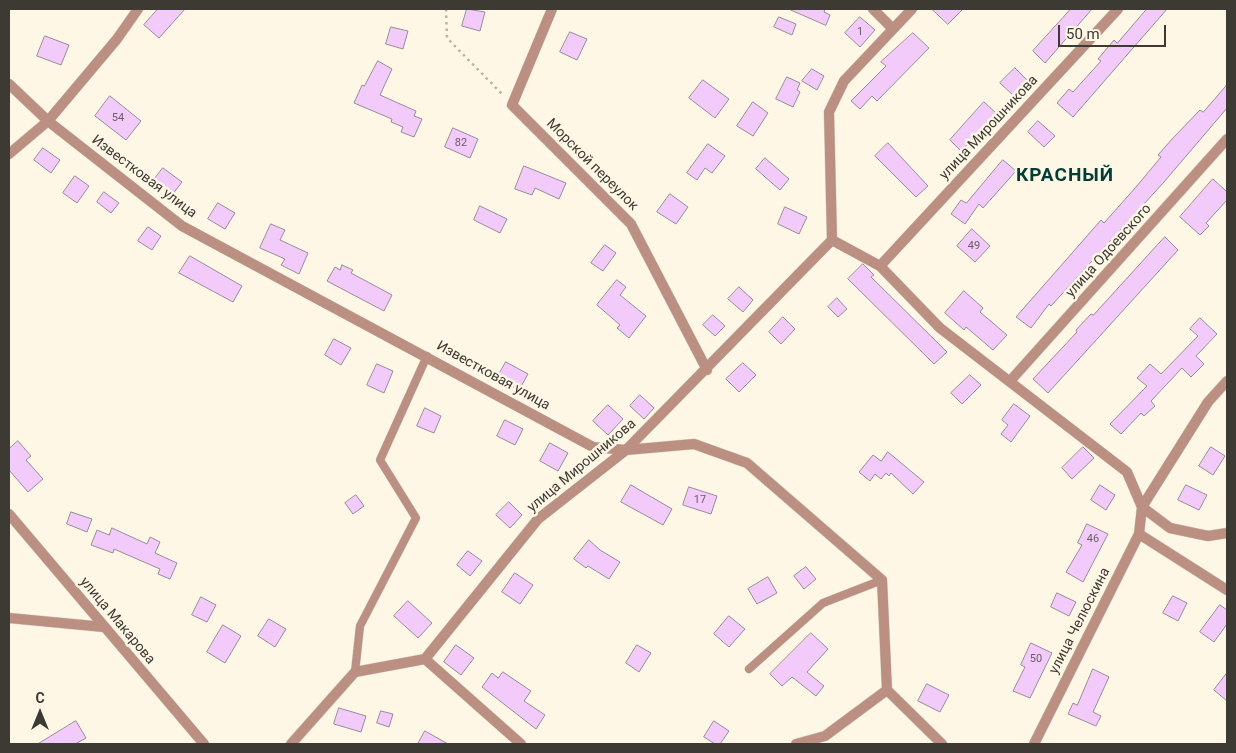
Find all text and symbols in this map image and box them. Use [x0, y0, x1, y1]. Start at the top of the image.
scale bar [1061, 15, 1168, 47]
house number: 1 [857, 25, 863, 39]
text: 50 m [1066, 25, 1100, 43]
street label: улица Мирошникова [936, 72, 1042, 184]
house number: 54 [112, 111, 124, 125]
street label: Морской переулок [543, 116, 641, 214]
street label: Известковая улица [88, 132, 200, 222]
house number: 82 [455, 136, 467, 150]
district label: КРАСНЫЙ [1015, 165, 1115, 187]
street label: улица Одоевского [1063, 201, 1155, 301]
house number: 49 [968, 239, 980, 253]
street label: Известковая улица [433, 338, 553, 414]
street label: улица Мирошникова [524, 416, 640, 516]
house number: 17 [694, 493, 706, 507]
house number: 46 [1087, 532, 1099, 546]
street label: улица Челюскина [1046, 565, 1114, 677]
street label: улица Макарова [76, 574, 158, 668]
house number: 50 [1030, 652, 1042, 666]
north arrow [15, 688, 65, 738]
text: С [35, 690, 45, 706]

